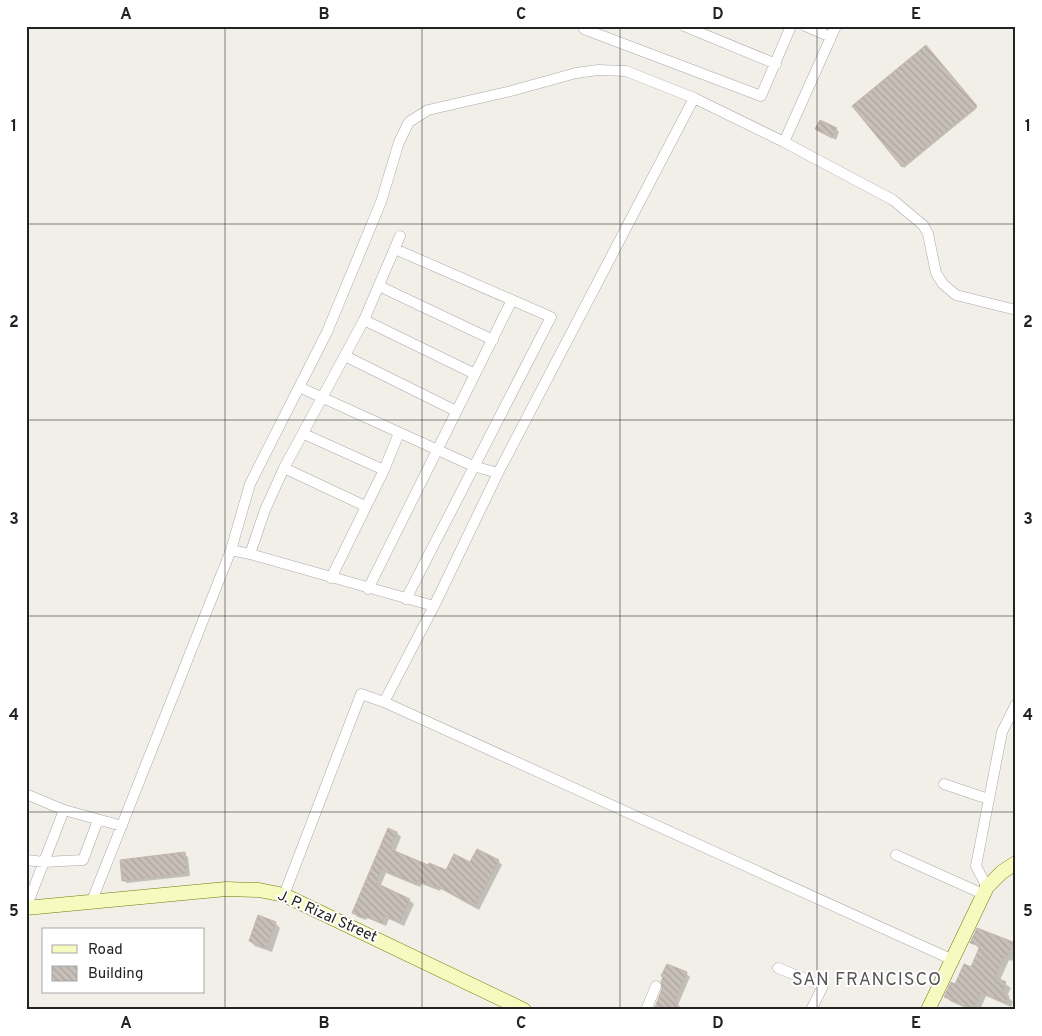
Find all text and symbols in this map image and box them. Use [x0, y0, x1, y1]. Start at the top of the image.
text: A [120, 5, 132, 25]
text: B [318, 5, 330, 25]
text: C [516, 5, 526, 25]
text: D [712, 5, 724, 25]
text: E [911, 5, 921, 25]
text: 1 [11, 117, 17, 137]
text: 1 [1025, 117, 1031, 137]
text: 2 [9, 313, 19, 333]
text: 2 [1023, 313, 1033, 333]
text: 3 [9, 510, 19, 530]
text: 3 [1023, 510, 1033, 530]
text: 4 [9, 706, 19, 726]
text: 4 [1023, 706, 1033, 726]
street label: J. P. Rizal Street [274, 887, 380, 947]
text: 5 [9, 902, 19, 922]
text: 5 [1023, 902, 1033, 922]
legend [42, 928, 205, 994]
text: Road [88, 941, 123, 960]
text: Building [88, 965, 143, 984]
district label: SAN FRANCISCO [792, 969, 942, 992]
text: A [120, 1014, 132, 1034]
text: B [318, 1014, 330, 1034]
text: C [516, 1014, 526, 1034]
text: D [712, 1014, 724, 1034]
text: E [911, 1014, 921, 1034]

